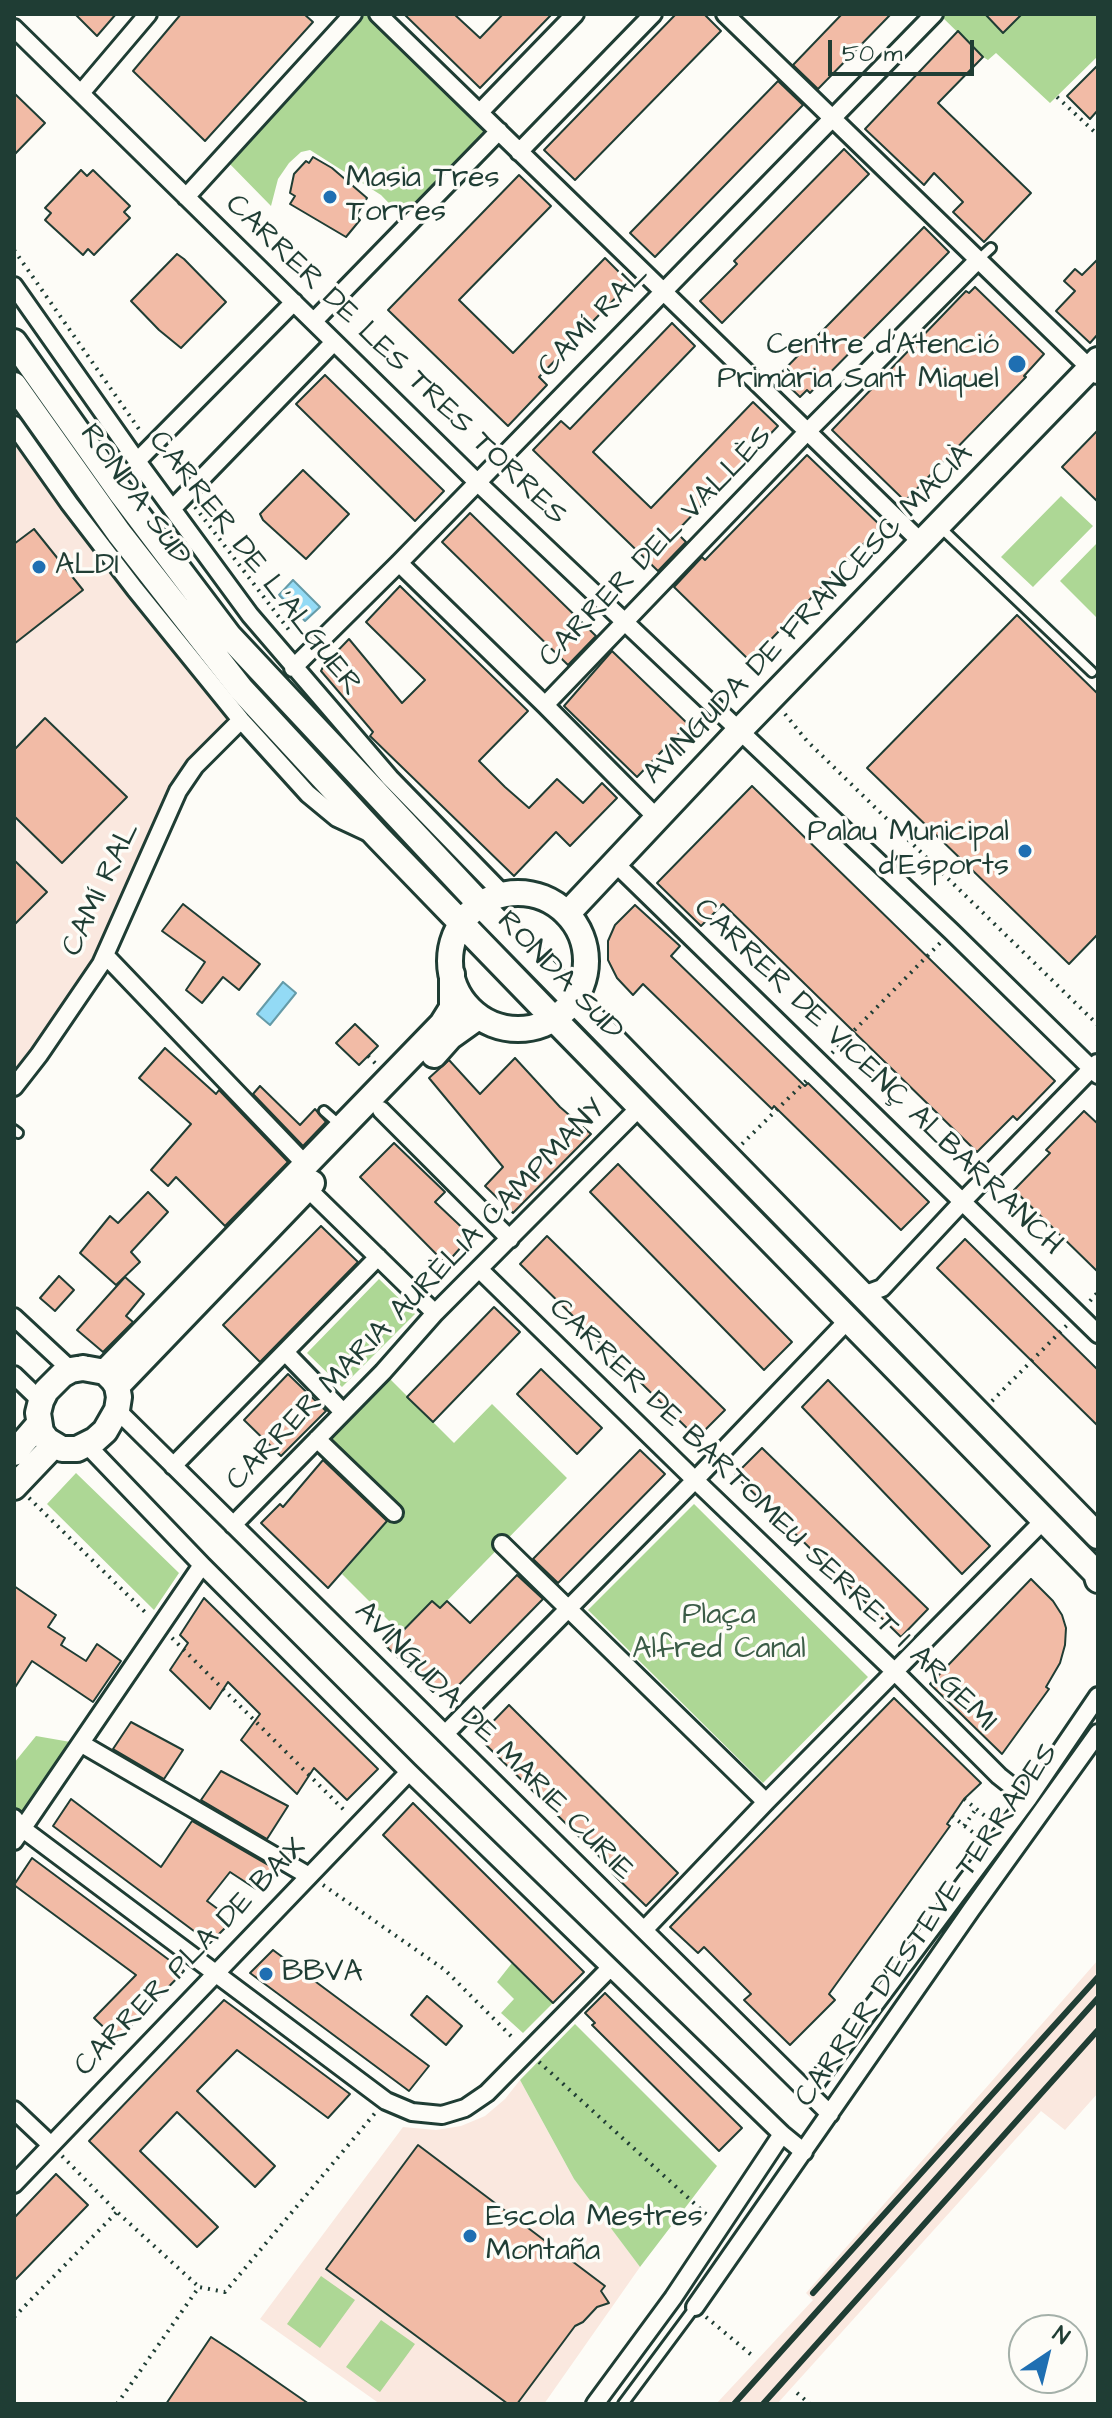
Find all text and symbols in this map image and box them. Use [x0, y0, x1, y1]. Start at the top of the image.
scale bar [832, 24, 978, 74]
text: 50 m [842, 37, 902, 71]
place label: Masia Tres Torres [346, 162, 499, 232]
street label: CARRER DE LES TRES TORRES [217, 188, 573, 534]
marker: Masia Tres Torres [321, 188, 339, 206]
street label: CAMÍ RAL [531, 258, 657, 386]
place label: Centre d'Atenció Primària Sant Miquel [717, 329, 999, 400]
marker: Centre d'Atenció Primària Sant Miquel [1006, 353, 1028, 375]
street label: RONDA SUD [70, 418, 198, 574]
street label: CARRER DEL VALLÈS [533, 420, 781, 676]
street label: CARRER DE L'ALGUER [139, 424, 369, 704]
street label: AVINGUDA DE FRANCESC MACIÀ [636, 437, 982, 793]
place label: ALDI [55, 549, 119, 585]
marker: ALDI [30, 558, 48, 576]
place label: Palau Municipal d'Esports [808, 816, 1009, 886]
street label: CAMÍ RAL [55, 817, 149, 963]
marker: Palau Municipal d'Esports [1016, 842, 1034, 860]
street label: CARRER DE VICENÇ ALBARRANCH [685, 892, 1069, 1264]
street label: RONDA SUD [488, 905, 630, 1049]
street label: CARRER MARIA AURÈLIA CAMPMANY [220, 1093, 614, 1499]
street label: CARRER DE BARTOMEU SERRET I ARGEMI [540, 1292, 1004, 1740]
street label: AVINGUDA DE MARIE CURIE [346, 1595, 640, 1889]
park label: Plaça Alfred Canal [632, 1599, 806, 1670]
street label: CARRER D'ESTEVE TERRADES [788, 1737, 1068, 2115]
street label: CARRER PLA DE BAIX [68, 1831, 314, 2085]
place label: BBVA [282, 1956, 363, 1992]
marker: BBVA [257, 1965, 275, 1983]
place label: Escola Mestres Montaña [486, 2201, 703, 2272]
marker: Escola Mestres Montaña [461, 2227, 479, 2245]
north arrow [1008, 2314, 1088, 2394]
text: N [1046, 2319, 1075, 2352]

